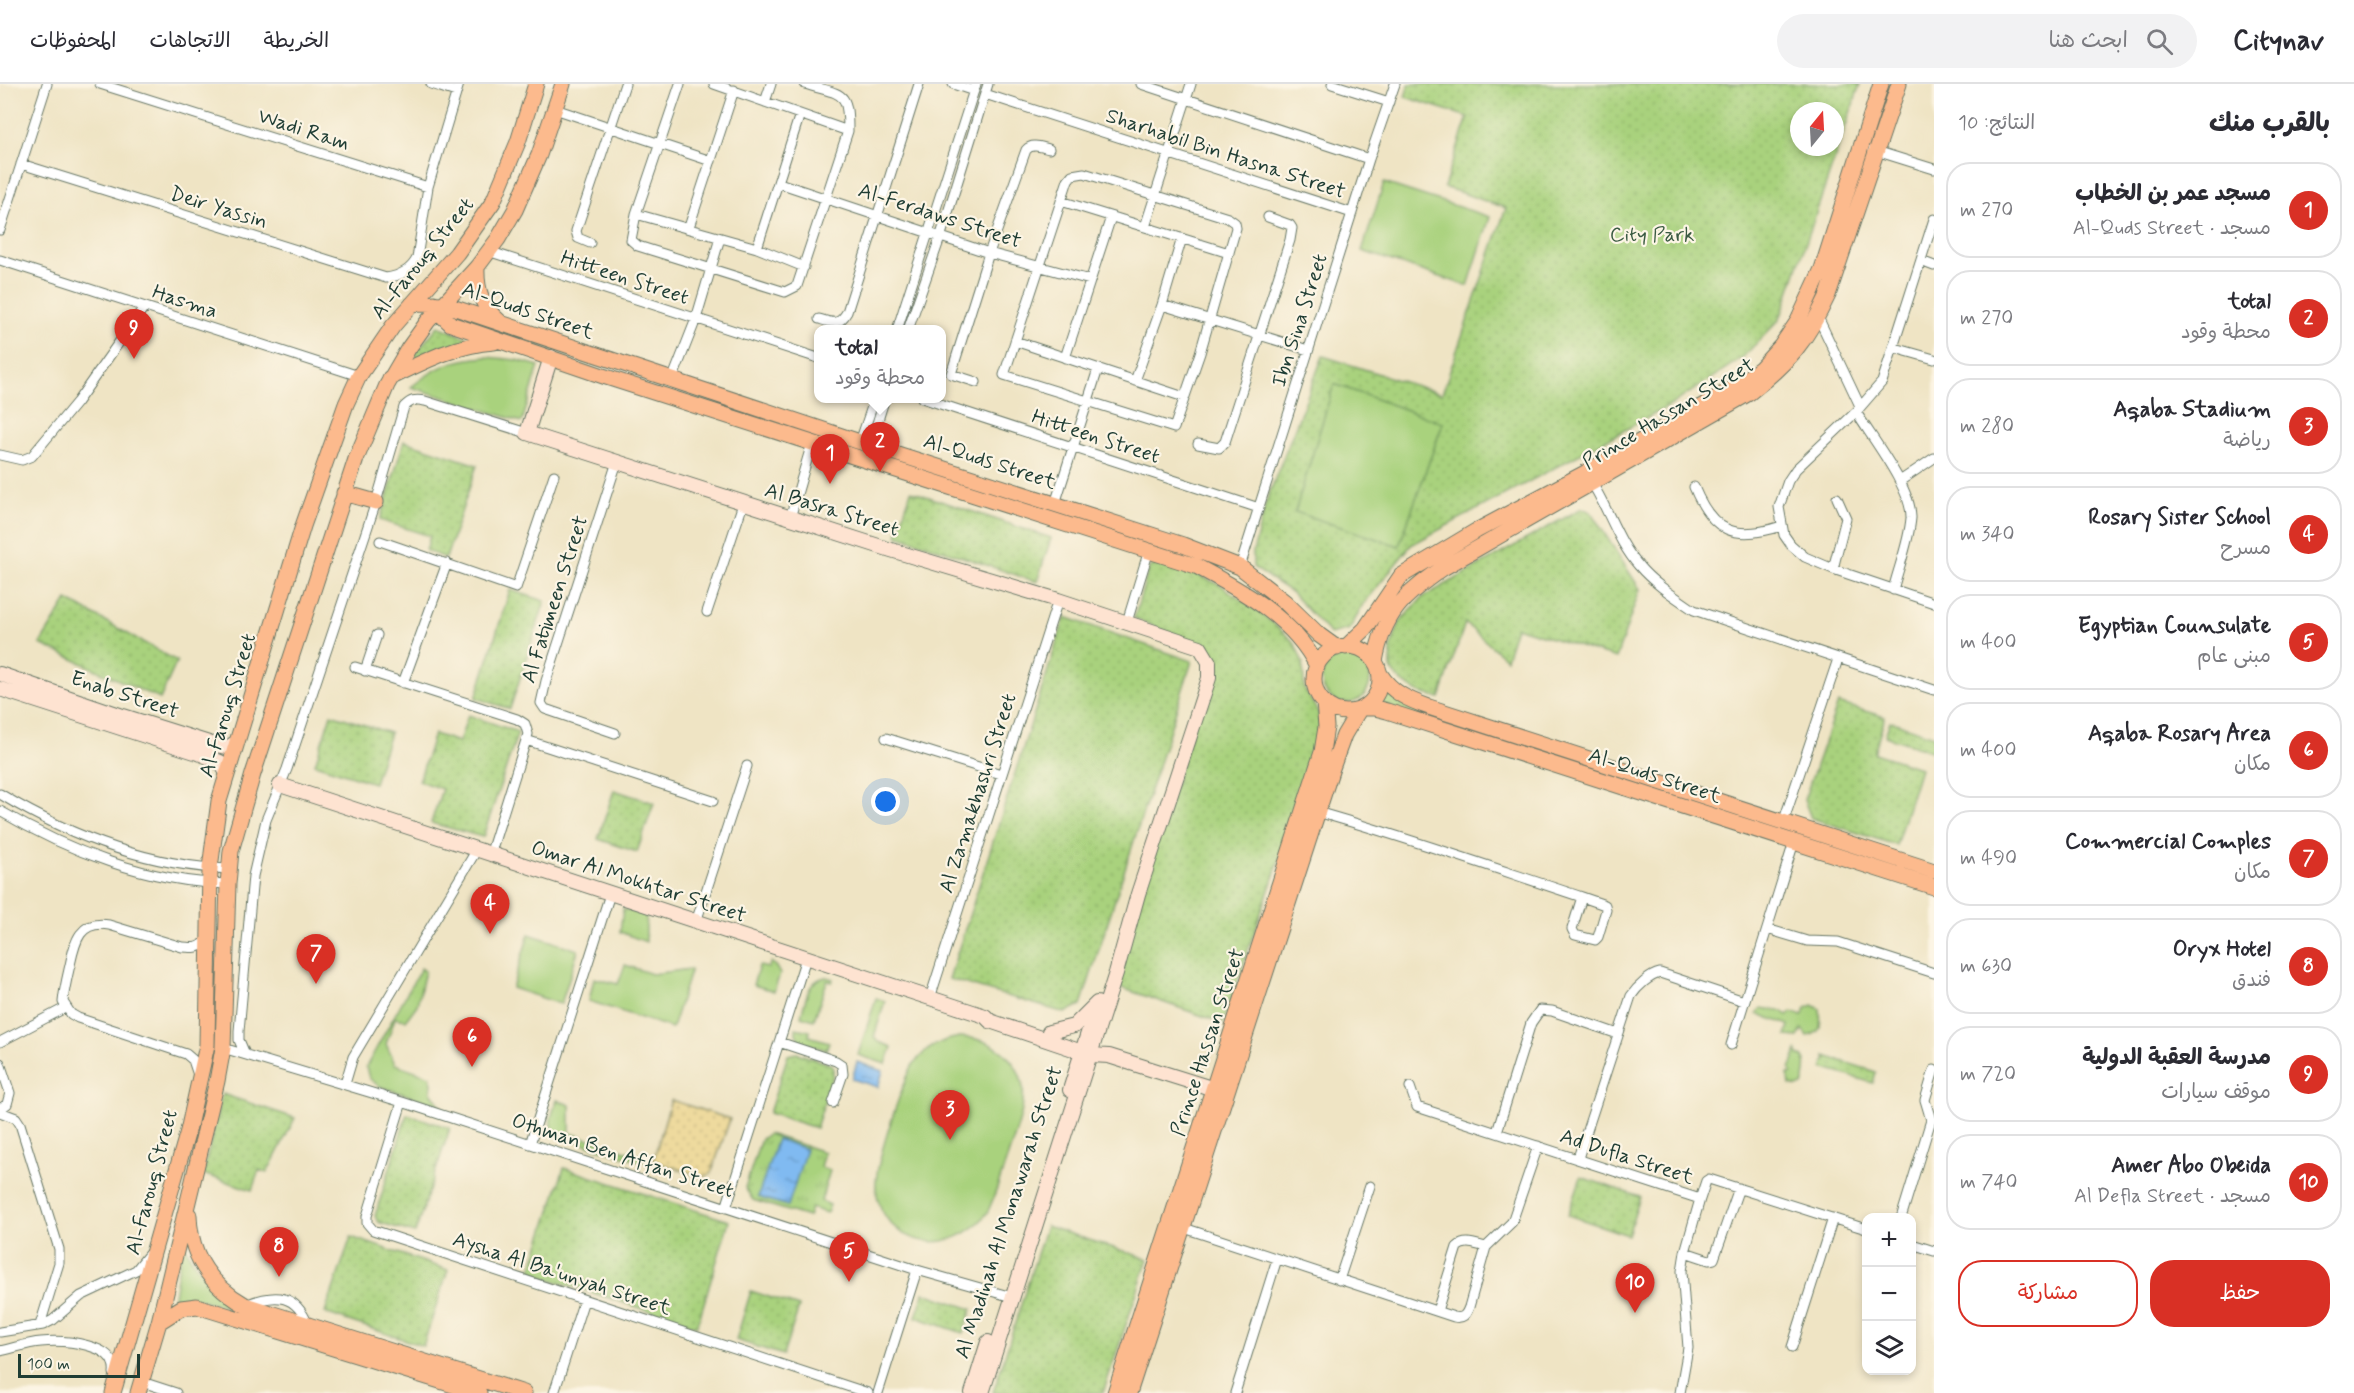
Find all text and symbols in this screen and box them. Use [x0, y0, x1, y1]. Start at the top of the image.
search box [1777, 14, 2197, 68]
text: Citynav [2233, 23, 2324, 60]
icon: search [2143, 25, 2176, 58]
text: المحفوظات [30, 27, 116, 55]
text: الاتجاهات [149, 27, 231, 55]
text: الخريطة [264, 27, 329, 55]
text: ابحث هنا [2048, 27, 2128, 55]
street label: Wadi Ram [254, 102, 353, 158]
street label: Sharhabil Bin Hasna Street [1102, 102, 1349, 206]
north arrow [1790, 102, 1844, 156]
text: بالقرب منك [2209, 107, 2330, 141]
text: النتائج: 10 [1958, 110, 2035, 137]
street label: Al-Ferdaws Street [855, 176, 1025, 256]
street label: Deir Yassin [166, 180, 271, 236]
text: مسجد عمر بن الخطاب [2075, 180, 2271, 208]
street label: Al-Farouq Street [365, 192, 481, 325]
text: 270 m [1960, 197, 2013, 224]
text: 1 [2304, 197, 2313, 224]
text: مسجد · Al-Quds Street [2073, 215, 2271, 242]
park label: City Park [1610, 221, 1694, 249]
street label: Hitteen Street [557, 244, 692, 312]
street label: Ibn Sina Street [1265, 250, 1335, 390]
street label: Al-Quds Street [458, 275, 598, 347]
street label: Hasma [149, 278, 221, 326]
text: total [2228, 288, 2271, 316]
text: 270 m [1960, 305, 2013, 332]
text: 2 [2304, 305, 2313, 332]
pin: 9 [114, 310, 154, 359]
text: محطة وقود [2181, 319, 2271, 346]
popup [814, 325, 946, 403]
text: total [835, 334, 878, 362]
street label: Prince Hassan Street [1577, 351, 1760, 476]
text: محطة وقود [835, 365, 925, 392]
text: Aqaba Stadium [2113, 396, 2271, 424]
street label: Hitteen Street [1028, 403, 1163, 471]
text: 280 m [1960, 413, 2014, 440]
text: 3 [2304, 413, 2313, 440]
pin: 2 [860, 422, 900, 472]
street label: Al-Quds Street [920, 427, 1060, 497]
text: رياضة [2223, 427, 2271, 454]
pin: 1 [810, 434, 850, 484]
street label: Al Basra Street [761, 476, 902, 544]
text: Rosary Sister School [2088, 504, 2271, 532]
street label: Al Fatimeen Street [515, 512, 595, 687]
text: 340 m [1960, 521, 2015, 548]
text: 4 [2303, 521, 2314, 548]
text: مسرح [2220, 535, 2271, 562]
text: Egyptian Counsulate [2078, 612, 2271, 640]
text: 400 m [1960, 629, 2016, 656]
text: 5 [2303, 629, 2315, 656]
street label: Al-Farouq Street [193, 630, 263, 781]
text: مبنى عام [2197, 643, 2271, 670]
street label: Enab Street [67, 664, 183, 726]
street label: Al Zamakhashri Street [932, 690, 1024, 897]
text: Aqaba Rosary Area [2088, 720, 2271, 748]
text: 400 m [1960, 737, 2016, 764]
text: 6 [2303, 737, 2314, 764]
street label: Al-Quds Street [1585, 741, 1725, 811]
text: مكان [2234, 751, 2271, 778]
your location [871, 787, 900, 816]
text: Commercial Comples [2065, 828, 2271, 856]
street label: Omar Al Mokhtar Street [527, 834, 750, 930]
text: 490 m [1960, 845, 2017, 872]
text: 7 [2302, 845, 2315, 872]
text: مكان [2234, 859, 2271, 886]
pin: 4 [470, 884, 510, 934]
pin: 7 [296, 934, 336, 984]
text: Oryx Hotel [2173, 936, 2271, 964]
street label: Prince Hassan Street [1164, 944, 1252, 1140]
text: 630 m [1960, 953, 2012, 980]
text: 8 [2303, 953, 2314, 980]
text: فندق [2232, 967, 2271, 994]
pin: 6 [452, 1018, 492, 1067]
text: مدرسة العقبة الدولية [2082, 1044, 2271, 1072]
text: 720 m [1960, 1061, 2016, 1088]
text: 9 [2304, 1061, 2313, 1088]
street label: Al Madinah Al Monawarah Street [948, 1062, 1070, 1362]
text: موقف سيارات [2161, 1079, 2271, 1106]
pin: 3 [930, 1090, 970, 1140]
street label: Al-Farouq Street [119, 1106, 185, 1258]
street label: Othman Ben Affan Street [508, 1107, 737, 1205]
street label: Ad Dufla Street [1556, 1122, 1698, 1192]
text: Amer Abo Obeida [2111, 1152, 2271, 1180]
text: 740 m [1960, 1169, 2018, 1196]
text: 10 [2298, 1169, 2319, 1196]
text: مسجد · Al Defla Street [2074, 1183, 2271, 1210]
map controls [1862, 1213, 1916, 1375]
button: + [1862, 1213, 1916, 1267]
street label: Aysha Al Ba'unyah Street [449, 1225, 675, 1323]
pin: 8 [260, 1228, 298, 1277]
pin: 5 [830, 1232, 868, 1282]
button: مشاركة [1958, 1260, 2138, 1327]
button: حفظ [2150, 1260, 2330, 1327]
pin: 10 [1616, 1264, 1654, 1313]
button: − [1862, 1267, 1916, 1321]
button: layers [1862, 1321, 1916, 1375]
scale bar [18, 1351, 140, 1378]
text: 100 m [27, 1354, 70, 1375]

